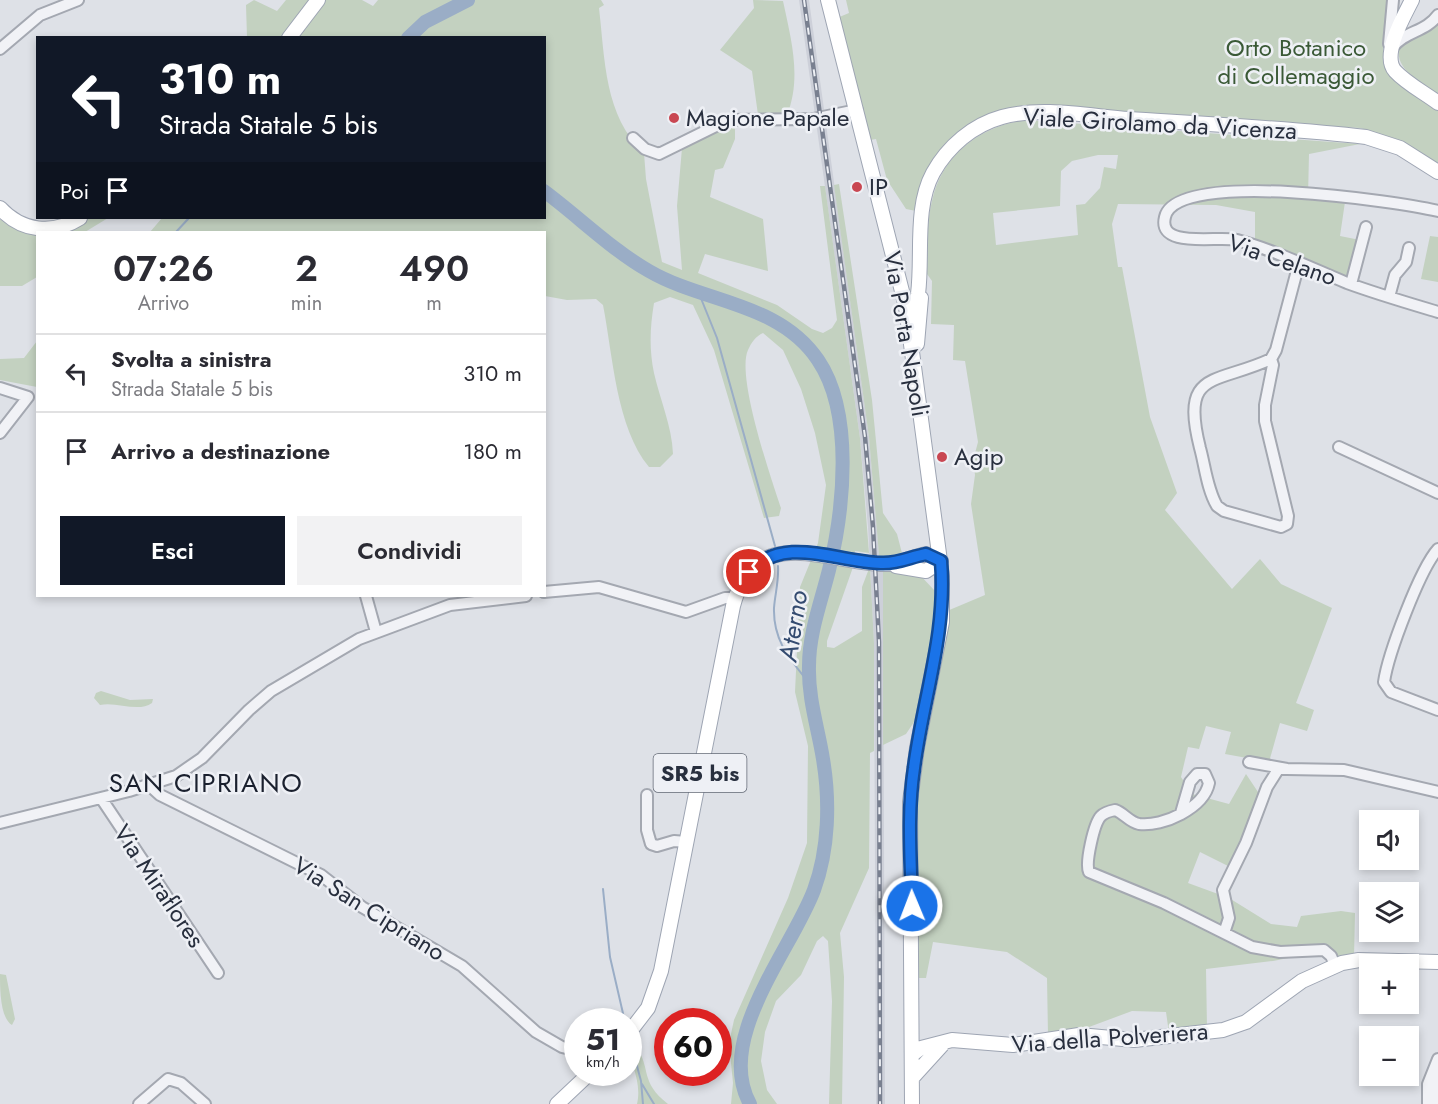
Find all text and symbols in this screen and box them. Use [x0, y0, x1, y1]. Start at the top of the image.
park label: Orto Botanico di Collemaggio [1217, 30, 1375, 93]
text: 310 m [159, 49, 281, 110]
icon: left [60, 60, 138, 138]
street label: Viale Girolamo da Vicenza [1022, 99, 1298, 148]
place label: Magione Papale [686, 100, 849, 135]
text: Strada Statale 5 bis [159, 105, 378, 144]
marker: Magione Papale [667, 111, 681, 125]
place label: IP [869, 169, 888, 204]
icon: arrive [101, 174, 134, 207]
text: Poi [60, 175, 89, 207]
marker: IP [850, 180, 864, 194]
street label: Via Celano [1223, 225, 1341, 294]
text: 07:26 [113, 242, 214, 294]
text: 2 [295, 242, 318, 294]
text: 490 [399, 242, 469, 294]
street label: Via Porta Napoli [875, 248, 938, 420]
text: Arrivo [138, 289, 189, 318]
text: min [291, 289, 322, 318]
text: m [426, 289, 442, 318]
text: Svolta a sinistra [111, 343, 272, 375]
icon: left [60, 357, 93, 390]
text: 310 m [463, 357, 522, 389]
text: Strada Statale 5 bis [111, 375, 273, 404]
icon: arrive [60, 435, 93, 468]
text: Arrivo a destinazione [111, 435, 330, 467]
text: 180 m [463, 435, 522, 467]
place label: Agip [954, 439, 1003, 474]
marker: Agip [935, 450, 949, 464]
button: Esci [60, 516, 285, 585]
button: Condividi [297, 516, 522, 585]
pin [723, 546, 774, 597]
icon: arrive [732, 555, 765, 588]
water label: Aterno [768, 588, 817, 665]
road number: SR5 bis [654, 754, 746, 792]
district label: SAN CIPRIANO [109, 764, 303, 802]
map controls [1359, 810, 1419, 1086]
button: sound [1359, 810, 1419, 870]
street label: Via Miraflores [105, 817, 214, 954]
street label: Via San Cipriano [286, 848, 452, 969]
position arrow [880, 874, 944, 938]
button: layers [1359, 882, 1419, 942]
button: + [1359, 954, 1419, 1014]
speed limit sign: 60 [654, 1008, 732, 1086]
street label: Via della Polveriera [1011, 1013, 1209, 1062]
text: 51 [586, 1018, 620, 1061]
button: − [1359, 1026, 1419, 1086]
text: km/h [586, 1051, 620, 1073]

